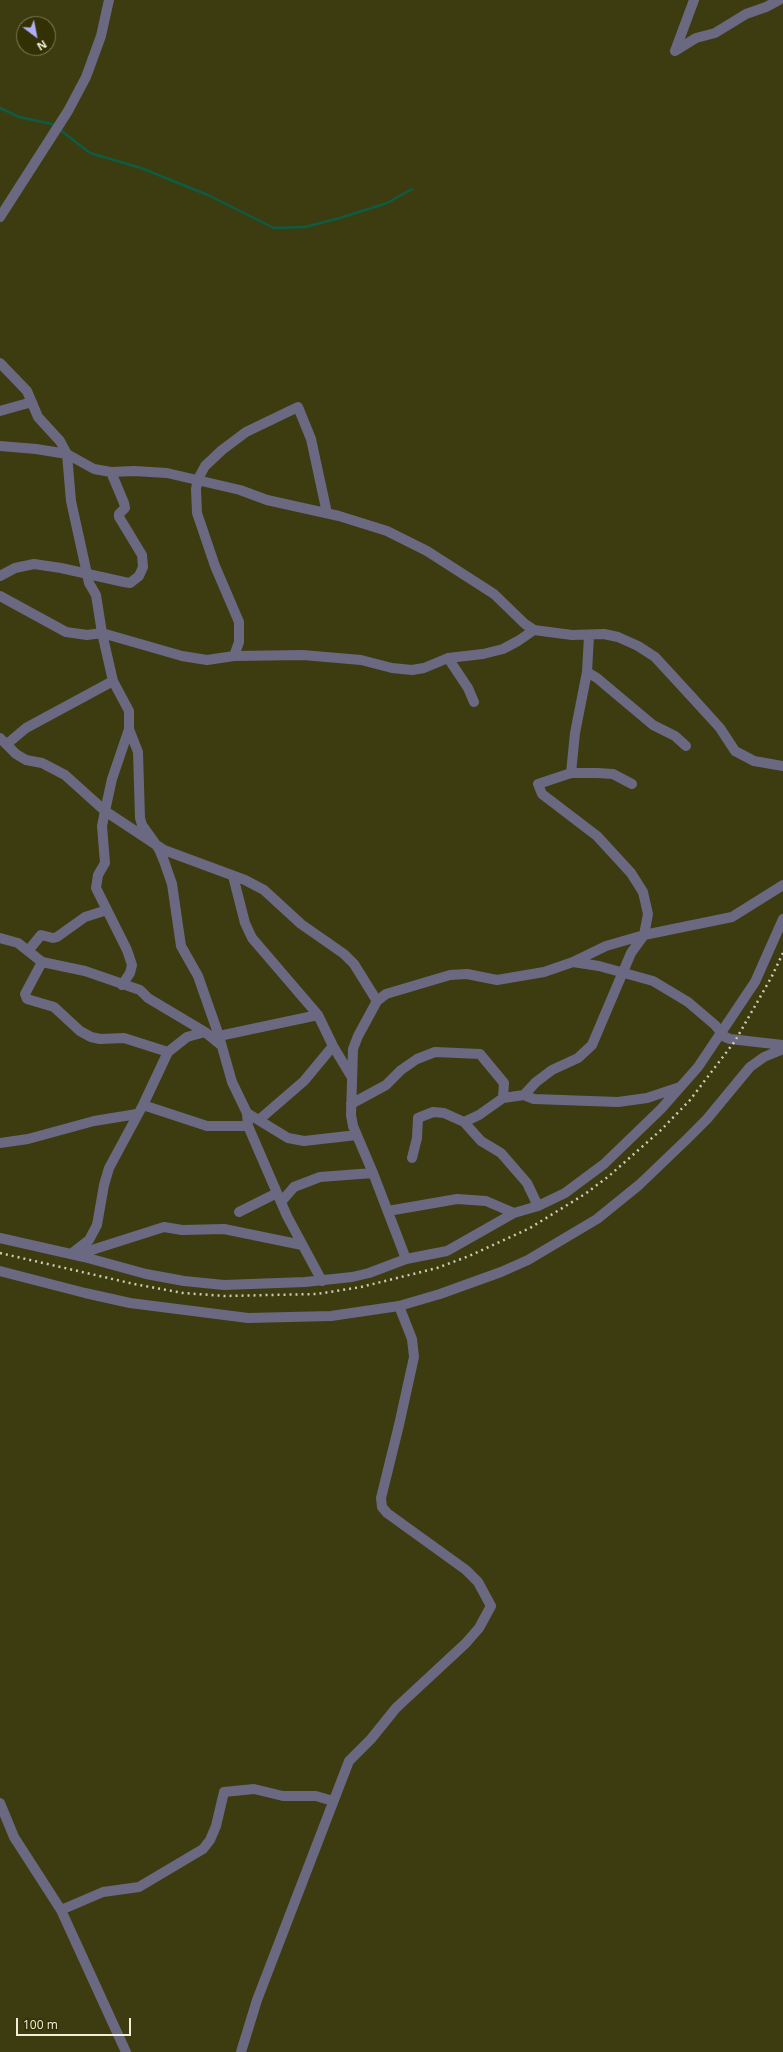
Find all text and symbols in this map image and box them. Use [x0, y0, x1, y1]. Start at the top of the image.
north arrow [16, 16, 56, 56]
text: N [34, 37, 50, 54]
scale bar [18, 2010, 133, 2036]
text: 100 m [23, 2016, 58, 2033]

